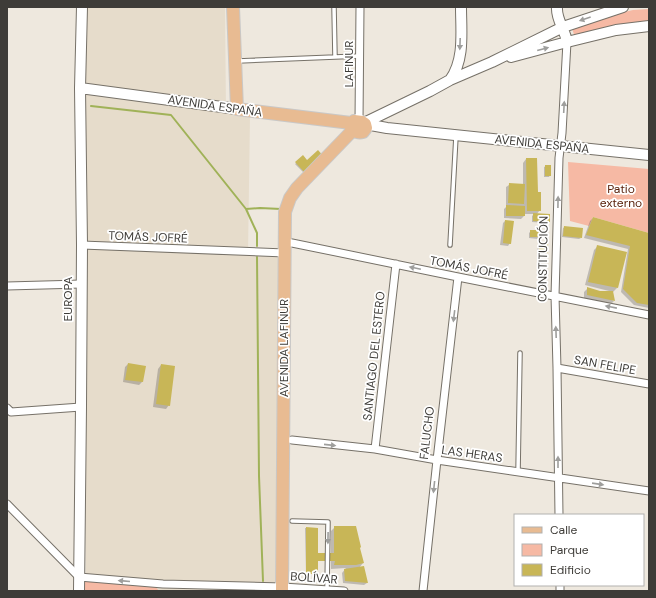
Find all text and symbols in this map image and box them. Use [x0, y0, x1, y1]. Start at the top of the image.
one-way arrow [579, 16, 591, 22]
one-way arrow [457, 38, 464, 50]
street label: LAFINUR [341, 41, 357, 87]
one-way arrow [537, 46, 549, 52]
street label: AVENIDA ESPAÑA [167, 91, 263, 121]
one-way arrow [560, 101, 567, 113]
street label: AVENIDA ESPAÑA [494, 131, 590, 157]
park label: Patio externo [600, 181, 642, 211]
one-way arrow [554, 196, 561, 208]
street label: CONSTITUCIÓN [534, 216, 552, 302]
street label: TOMÁS JOFRÉ [108, 228, 188, 246]
street label: TOMÁS JOFRÉ [428, 253, 510, 283]
one-way arrow [408, 265, 421, 271]
street label: EUROPA [60, 277, 76, 321]
street label: SANTIAGO DEL ESTERO [359, 291, 389, 421]
street label: AVENIDA LAFINUR [276, 299, 292, 397]
one-way arrow [605, 304, 617, 310]
one-way arrow [451, 310, 457, 322]
one-way arrow [553, 326, 560, 338]
street label: SAN FELIPE [573, 352, 637, 378]
street label: FALUCHO [416, 406, 438, 460]
one-way arrow [324, 441, 337, 448]
street label: LAS HERAS [440, 442, 504, 466]
one-way arrow [555, 455, 561, 468]
one-way arrow [431, 481, 437, 493]
one-way arrow [591, 481, 604, 487]
legend [514, 514, 644, 586]
text: Calle [550, 522, 577, 538]
one-way arrow [325, 532, 331, 545]
text: Parque [550, 542, 589, 558]
text: Edificio [550, 562, 591, 578]
street label: BOLÍVAR [290, 568, 338, 588]
one-way arrow [118, 578, 130, 584]

